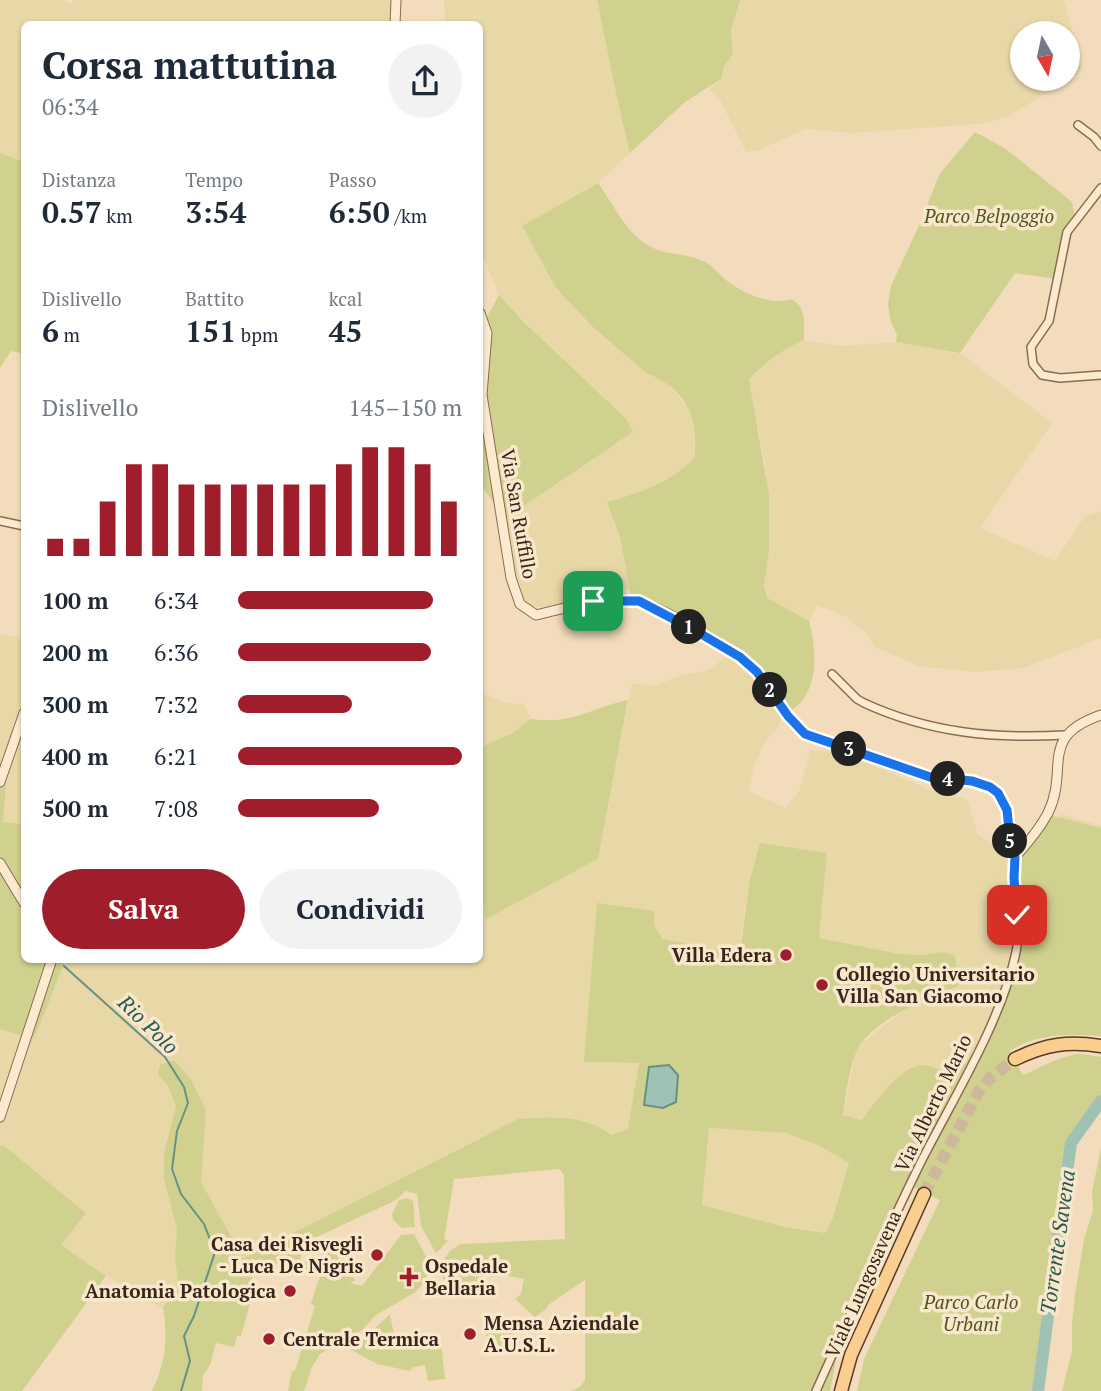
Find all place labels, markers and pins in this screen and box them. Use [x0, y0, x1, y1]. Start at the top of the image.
pin [563, 571, 623, 631]
pin: 1 [672, 610, 706, 644]
pin: 2 [752, 672, 788, 708]
pin: 3 [832, 732, 866, 766]
pin: 4 [930, 762, 965, 796]
pin: 5 [992, 824, 1028, 858]
pin [987, 885, 1047, 945]
place label: Villa Edera [672, 942, 772, 967]
marker: Villa Edera [778, 947, 794, 963]
place label: Collegio Universitario Villa San Giacomo [836, 961, 1035, 1008]
marker: Collegio Universitario Villa San Giacomo [814, 977, 830, 993]
place label: Casa dei Risvegli - Luca De Nigris [211, 1231, 363, 1278]
marker: Casa dei Risvegli - Luca De Nigris [369, 1247, 385, 1263]
place label: Ospedale Bellaria [425, 1253, 508, 1300]
marker: Ospedale Bellaria [399, 1267, 419, 1287]
place label: Anatomia Patologica [85, 1278, 276, 1303]
marker: Anatomia Patologica [282, 1283, 298, 1299]
place label: Mensa Aziendale A.U.S.L. [484, 1310, 639, 1357]
place label: Centrale Termica [283, 1326, 440, 1351]
marker: Mensa Aziendale A.U.S.L. [462, 1326, 478, 1342]
marker: Centrale Termica [261, 1331, 277, 1347]

